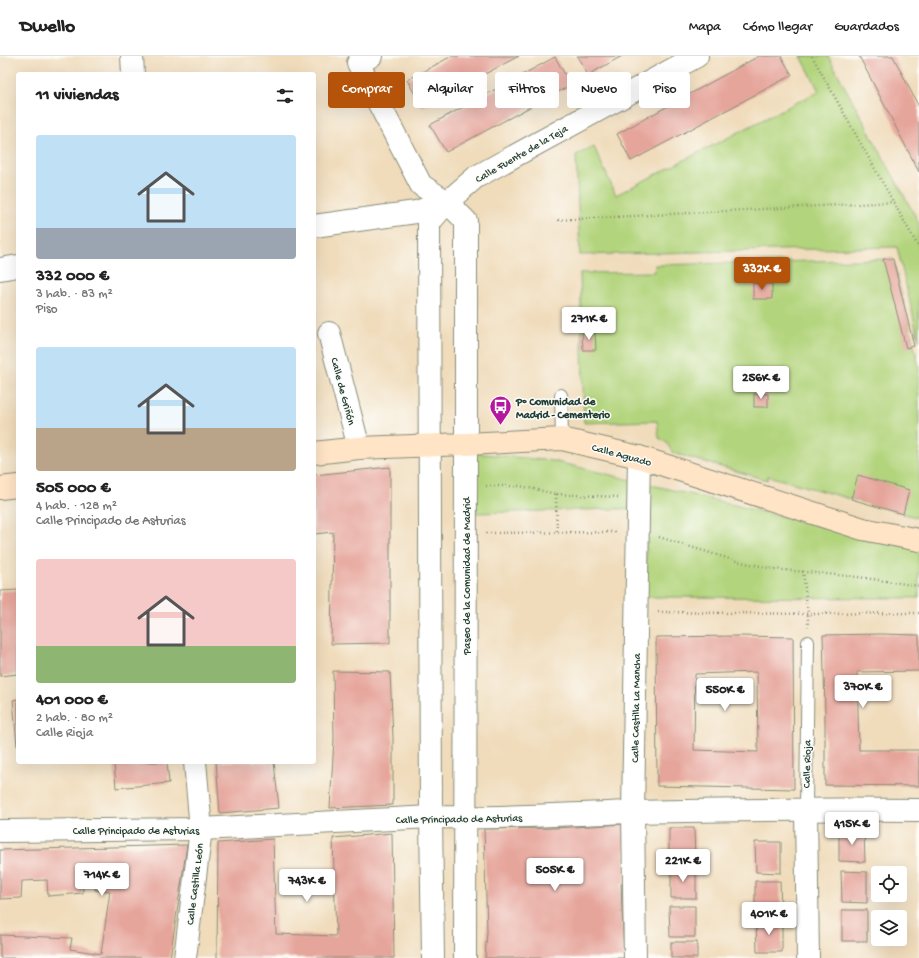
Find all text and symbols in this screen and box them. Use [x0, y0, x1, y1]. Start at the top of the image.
text: Dwello [20, 16, 75, 39]
text: Mapa [689, 19, 721, 36]
text: Cómo llegar [743, 19, 812, 36]
text: Guardados [834, 19, 899, 36]
chip: Comprar [328, 72, 405, 108]
chip: Alquilar [413, 72, 487, 108]
chip: Filtros [495, 72, 559, 108]
chip: Nuevo [567, 72, 631, 108]
chip: Piso [639, 72, 690, 108]
icon: filters [274, 85, 296, 107]
text: 11 viviendas [36, 86, 119, 106]
street label: Calle Fuente de la Teja [474, 123, 571, 186]
icon: home [130, 161, 202, 233]
pin: 332K € [729, 257, 795, 291]
text: 332K € [743, 262, 781, 277]
text: 332 000 € [36, 267, 109, 287]
text: 3 hab. · 83 m² [36, 287, 113, 302]
text: Piso [36, 302, 58, 317]
pin: 271K € [556, 307, 622, 341]
text: 271K € [571, 312, 607, 327]
street label: Calle de Griñón [327, 356, 357, 427]
pin: 256K € [728, 366, 794, 400]
text: 256K € [742, 371, 780, 386]
icon: home [130, 373, 202, 445]
bus stop icon: Pº Comunidad de Madrid - Cementerio [488, 394, 514, 427]
place label: Pº Comunidad de Madrid - Cementerio [515, 397, 610, 422]
street label: Calle Aguado [590, 442, 653, 470]
text: 505 000 € [36, 479, 111, 499]
street label: Paseo de la Comunidad de Madrid [462, 496, 474, 656]
text: 4 hab. · 128 m² [36, 499, 117, 514]
text: Calle Principado de Asturias [36, 514, 186, 529]
icon: home [130, 585, 202, 657]
street label: Calle Castilla La Mancha [630, 652, 644, 763]
pin: 370K € [830, 675, 896, 709]
pin: 550K € [692, 678, 758, 712]
text: 370K € [844, 680, 882, 695]
text: 550K € [705, 683, 745, 698]
text: 401 000 € [36, 691, 108, 711]
text: 2 hab. · 80 m² [36, 711, 113, 726]
text: Calle Rioja [36, 726, 93, 741]
street label: Calle Rioja [802, 739, 814, 788]
pin: 415K € [819, 812, 885, 846]
street label: Calle Principado de Asturias [396, 813, 523, 827]
text: 415K € [834, 817, 870, 832]
street label: Calle Principado de Asturias [73, 826, 200, 838]
street label: Calle Castilla León [185, 842, 207, 926]
pin: 221K € [650, 849, 716, 883]
text: 221K € [665, 854, 701, 869]
pin: 505K € [522, 858, 588, 892]
pin: 714K € [69, 863, 135, 897]
text: 505K € [535, 863, 575, 878]
map controls [871, 866, 907, 946]
button: locate [871, 866, 907, 902]
text: 714K € [84, 868, 120, 883]
pin: 743K € [274, 869, 340, 903]
text: 743K € [288, 874, 326, 889]
pin: 401K € [736, 902, 802, 936]
text: 401K € [751, 907, 787, 922]
button: layers [871, 910, 907, 946]

